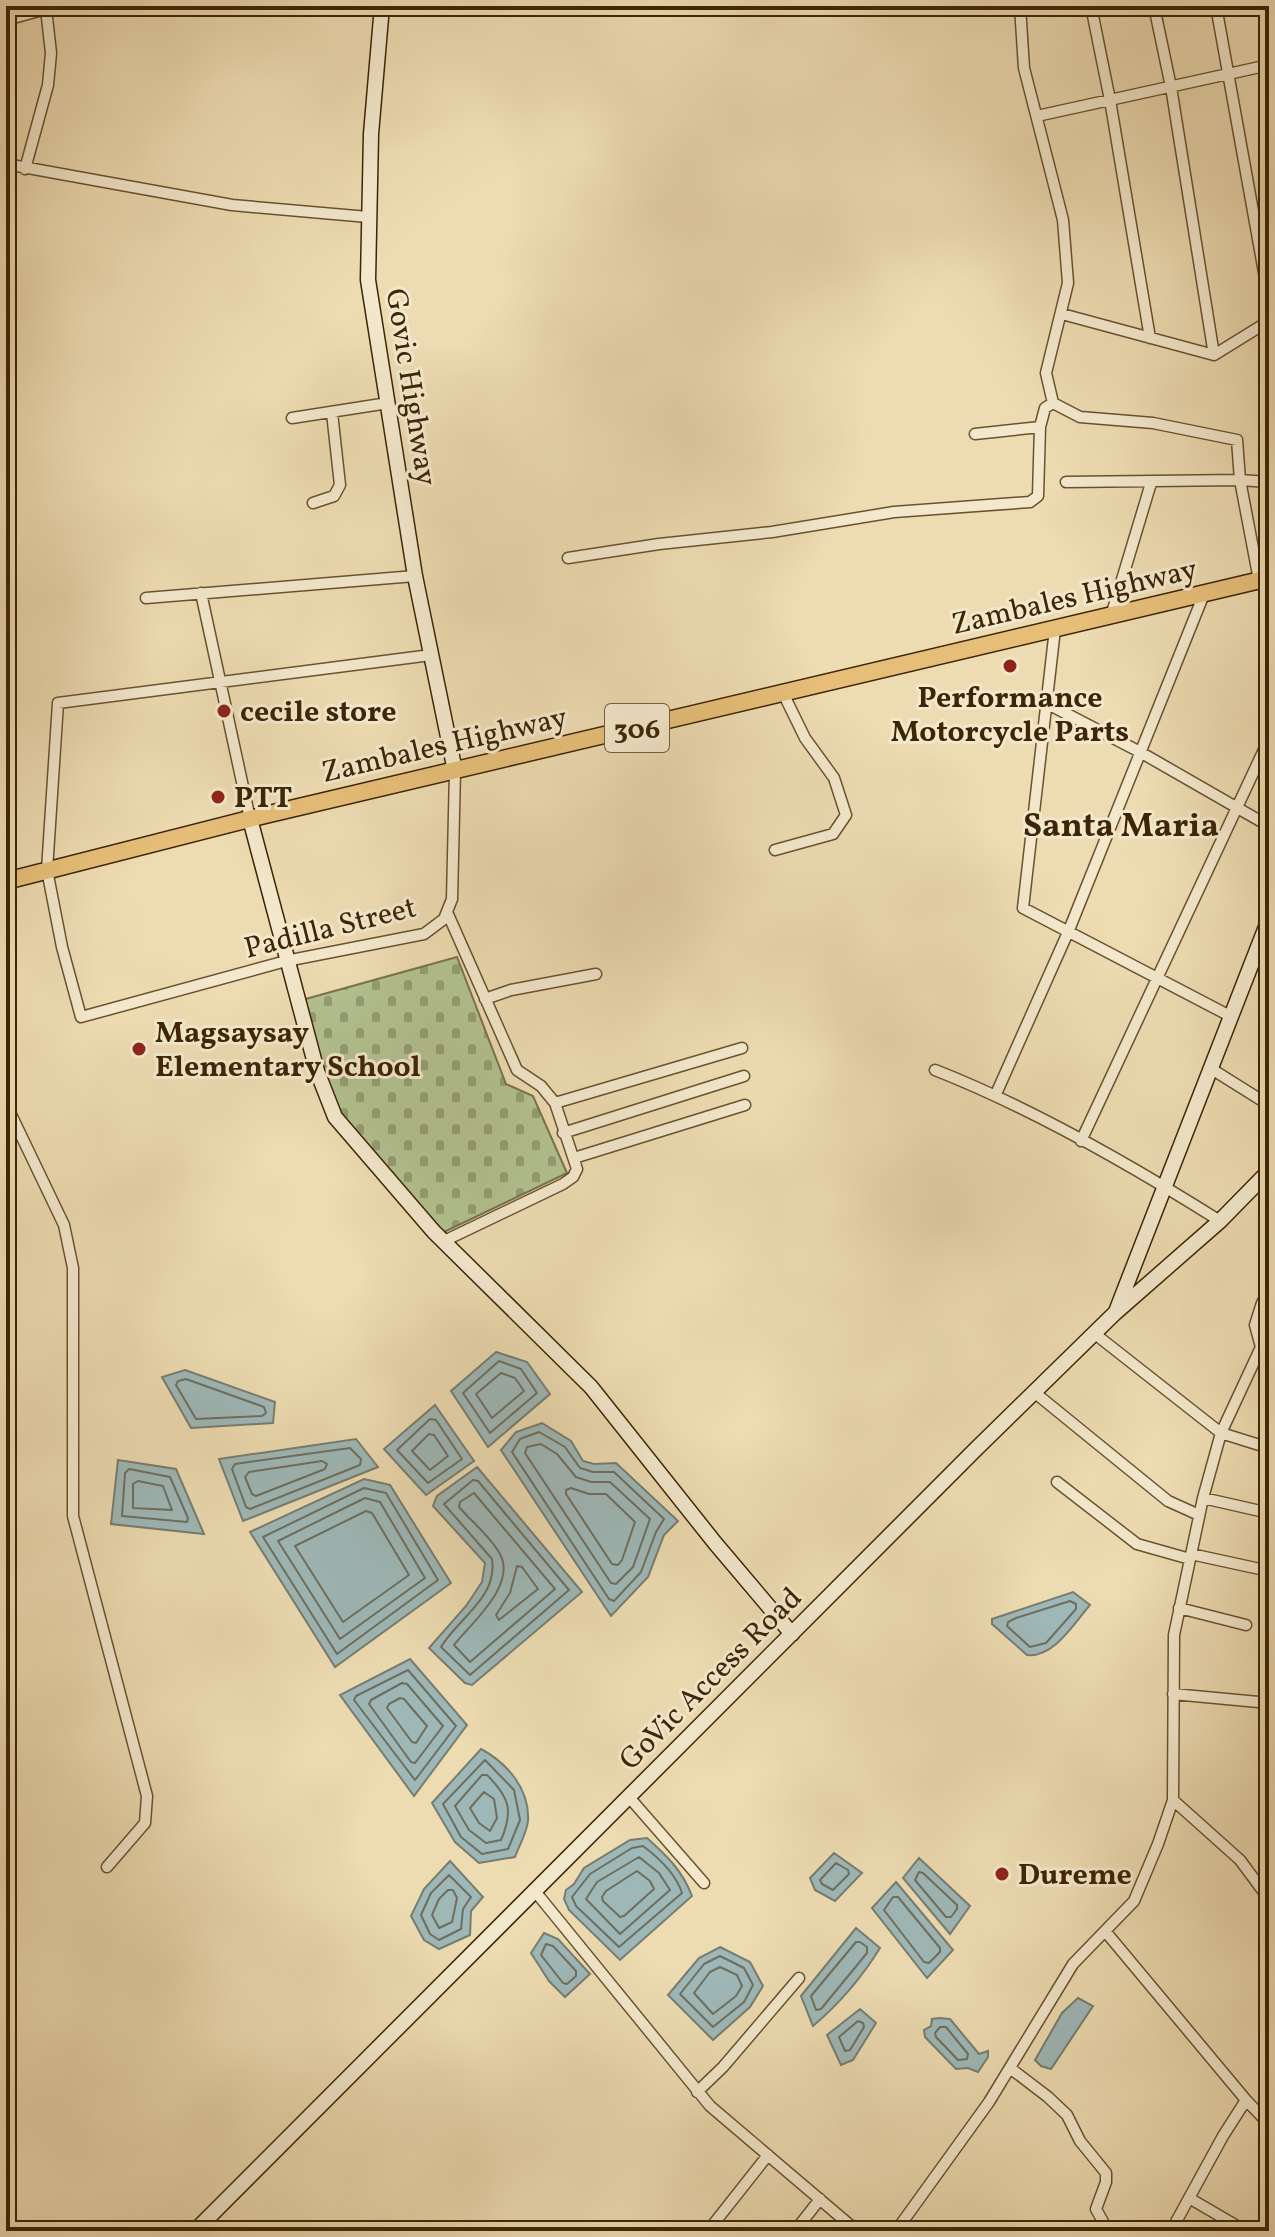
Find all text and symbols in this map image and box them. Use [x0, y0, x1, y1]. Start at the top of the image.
street label: Govic Highway [374, 286, 446, 489]
street label: Zambales Highway [947, 549, 1201, 647]
marker: Performance Motorcycle Parts [1001, 657, 1019, 675]
place label: Performance Motorcycle Parts [891, 678, 1129, 754]
place label: cecile store [240, 692, 397, 734]
street label: Zambales Highway [317, 697, 571, 795]
marker: cecile store [215, 702, 233, 720]
road number: 306 [605, 704, 669, 752]
place label: PTT [234, 778, 292, 820]
marker: PTT [209, 788, 227, 806]
district label: Santa Maria [1023, 804, 1219, 851]
street label: Padilla Street [240, 887, 421, 971]
place label: Magsaysay Elementary School [155, 1013, 421, 1089]
marker: Magsaysay Elementary School [130, 1040, 148, 1058]
street label: GoVic Access Road [610, 1578, 812, 1780]
place label: Dureme [1018, 1855, 1132, 1897]
marker: Dureme [993, 1865, 1011, 1883]

